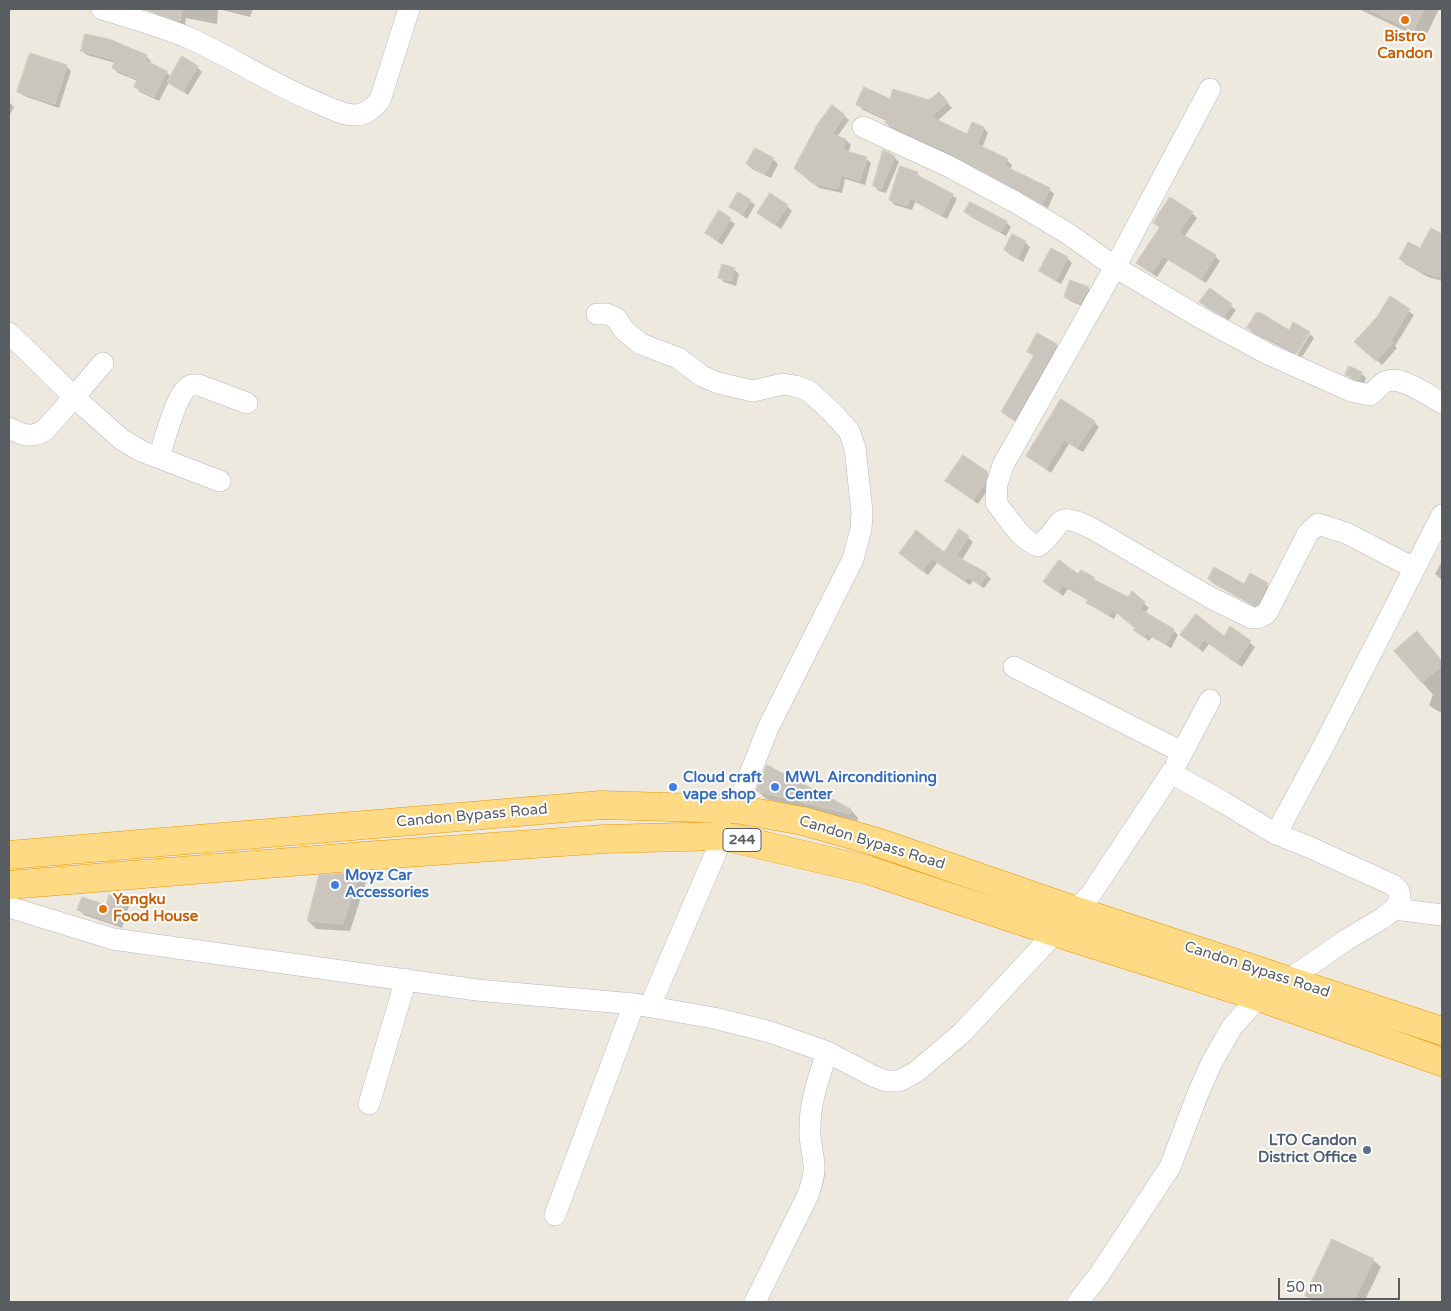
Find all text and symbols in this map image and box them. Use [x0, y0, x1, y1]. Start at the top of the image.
marker: Bistro Candon [1399, 14, 1411, 26]
place label: Bistro Candon [1377, 28, 1433, 63]
place label: Cloud craft vape shop [683, 769, 762, 804]
place label: MWL Airconditioning Center [785, 769, 937, 804]
marker: Cloud craft vape shop [667, 781, 679, 793]
marker: MWL Airconditioning Center [769, 781, 781, 793]
street label: Candon Bypass Road [396, 800, 548, 832]
street label: Candon Bypass Road [797, 812, 947, 874]
road number: 244 [723, 828, 761, 852]
place label: Moyz Car Accessories [345, 867, 429, 902]
marker: Moyz Car Accessories [329, 879, 341, 891]
place label: Yangku Food House [113, 891, 198, 926]
marker: Yangku Food House [97, 903, 109, 915]
street label: Candon Bypass Road [1182, 938, 1332, 1002]
place label: LTO Candon District Office [1258, 1132, 1357, 1167]
marker: LTO Candon District Office [1361, 1144, 1373, 1156]
scale bar [1281, 1268, 1404, 1300]
text: 50 m [1286, 1278, 1323, 1296]

